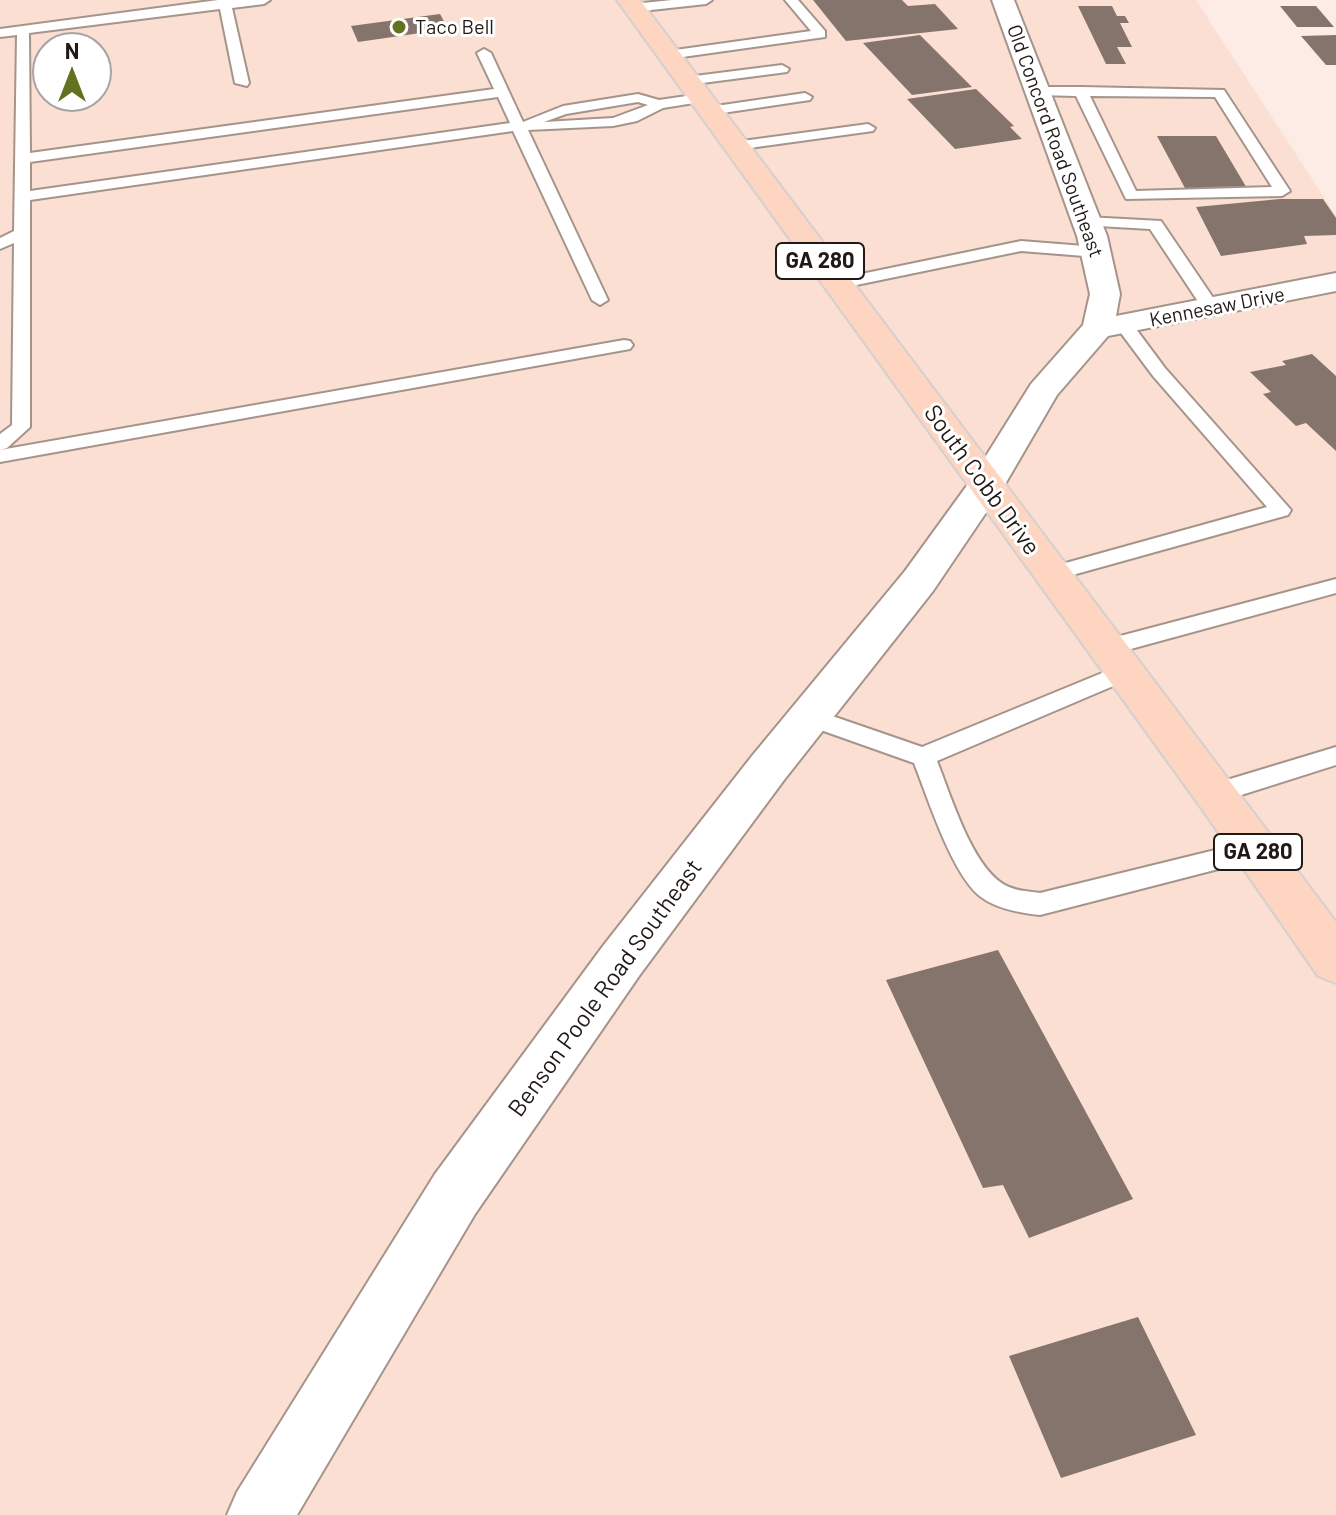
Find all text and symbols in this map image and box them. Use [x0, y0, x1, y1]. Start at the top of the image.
place label: Taco Bell [415, 15, 494, 39]
marker: Taco Bell [390, 18, 408, 36]
street label: Old Concord Road Southeast [1002, 21, 1108, 261]
north arrow [32, 32, 112, 112]
text: N [65, 37, 79, 63]
road number: GA 280 [776, 243, 864, 279]
street label: Kennesaw Drive [1147, 282, 1287, 332]
street label: South Cobb Drive [918, 399, 1046, 561]
road number: GA 280 [1214, 834, 1302, 870]
street label: Benson Poole Road Southeast [502, 854, 708, 1122]

